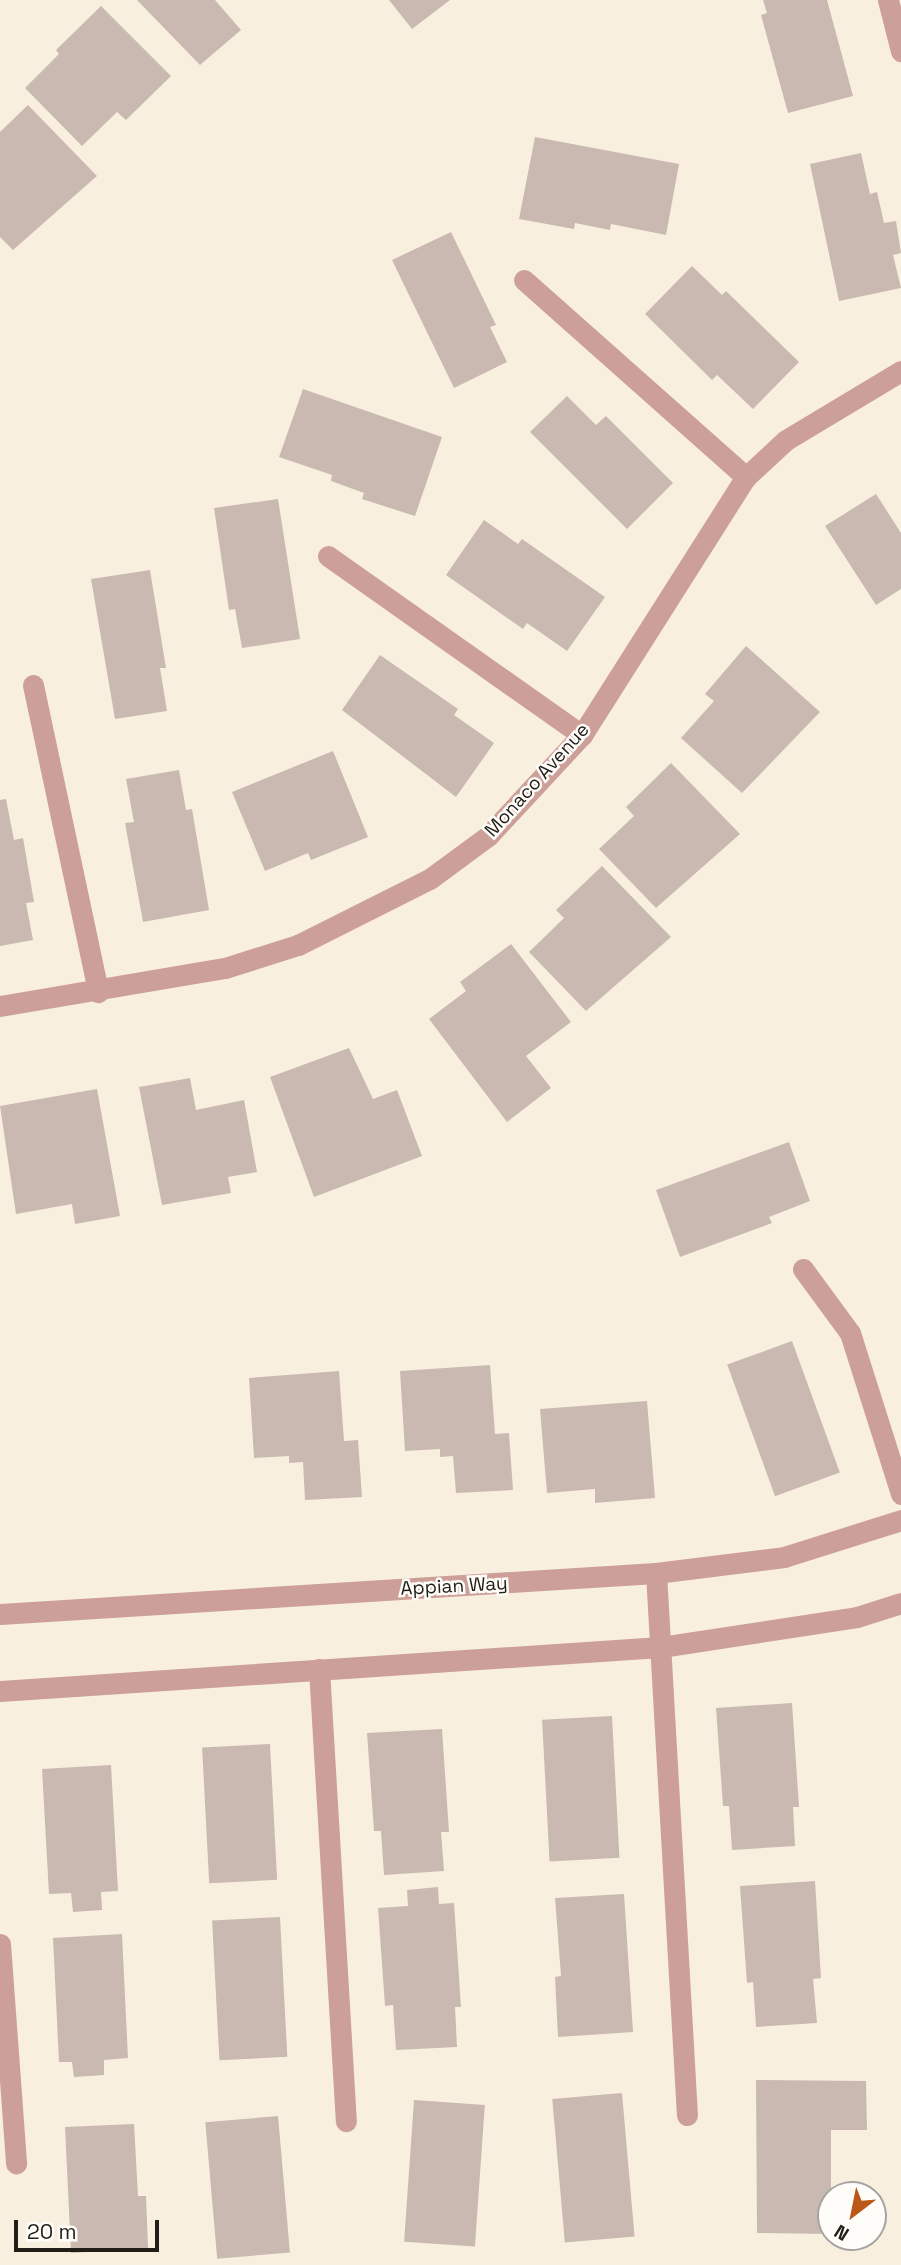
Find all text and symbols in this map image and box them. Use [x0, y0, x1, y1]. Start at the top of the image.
street label: Monaco Avenue [480, 718, 594, 842]
street label: Appian Way [400, 1572, 508, 1600]
north arrow [817, 2181, 887, 2251]
scale bar [18, 2206, 163, 2250]
text: 20 m [27, 2218, 77, 2245]
text: N [830, 2219, 854, 2247]

